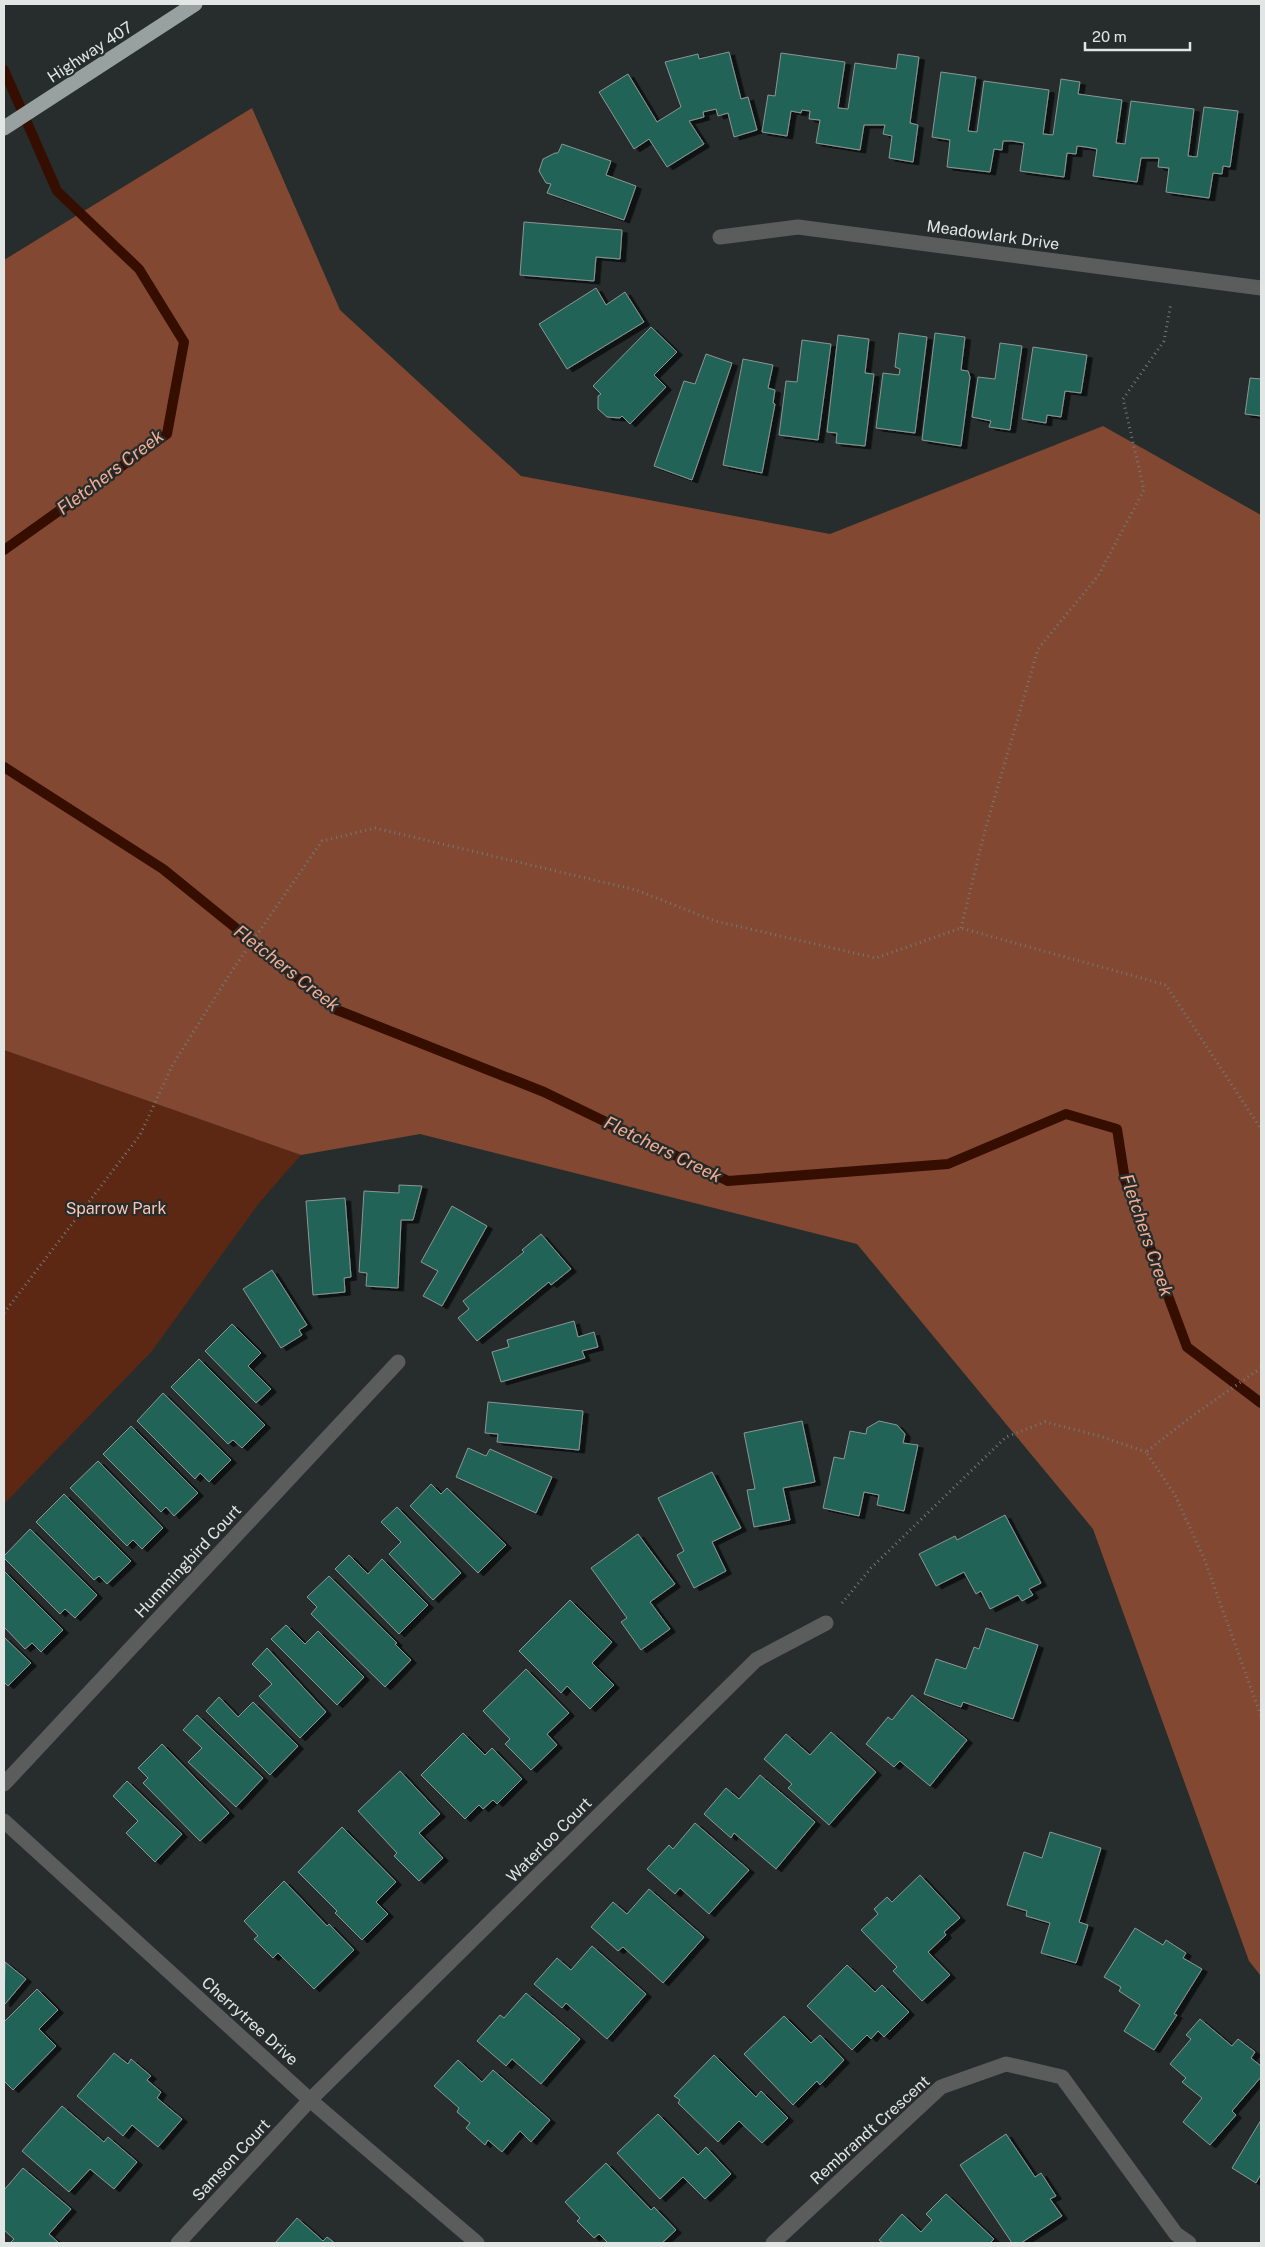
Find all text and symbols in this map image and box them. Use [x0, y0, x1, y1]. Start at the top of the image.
street label: Highway 407 [44, 17, 136, 87]
scale bar [1085, 20, 1190, 52]
text: 20 m [1092, 28, 1127, 45]
street label: Meadowlark Drive [925, 216, 1061, 254]
water label: Fletchers Creek [52, 425, 168, 519]
water label: Fletchers Creek [230, 920, 344, 1016]
water label: Fletchers Creek [601, 1111, 725, 1187]
water label: Fletchers Creek [1116, 1171, 1178, 1299]
park label: Sparrow Park [66, 1199, 166, 1218]
street label: Hummingbird Court [131, 1501, 245, 1621]
street label: Waterloo Court [503, 1794, 595, 1886]
street label: Cherrytree Drive [198, 1973, 302, 2069]
street label: Rembrandt Crescent [807, 2071, 933, 2189]
street label: Samson Court [188, 2115, 274, 2205]

